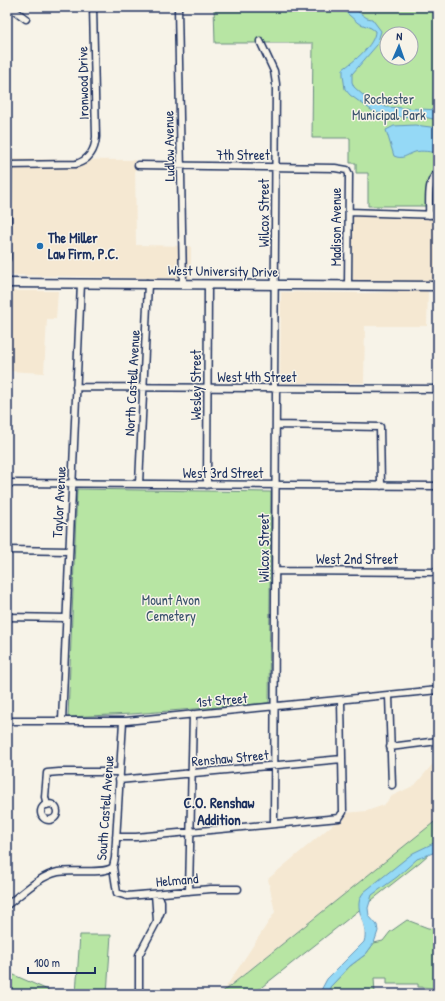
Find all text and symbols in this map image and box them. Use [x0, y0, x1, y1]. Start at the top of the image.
north arrow [379, 26, 419, 66]
text: N [396, 29, 403, 43]
street label: Ironwood Drive [72, 46, 93, 120]
park label: Rochester Municipal Park [352, 89, 426, 125]
street label: Ludlow Avenue [158, 110, 179, 182]
street label: 7th Street [216, 145, 270, 164]
street label: Wilcox Street [254, 179, 273, 247]
street label: Madison Avenue [326, 187, 345, 266]
place label: The Miller Law Firm, P.C. [47, 228, 118, 263]
marker: The Miller Law Firm, P.C. [35, 241, 45, 251]
street label: West University Drive [168, 260, 279, 282]
street label: North Castell Avenue [119, 329, 144, 436]
street label: Wesley Street [186, 350, 206, 420]
street label: West 4th Street [217, 367, 297, 386]
street label: West 3rd Street [183, 463, 263, 482]
street label: Taylor Avenue [47, 465, 71, 538]
street label: Wilcox Street [254, 514, 273, 582]
street label: West 2nd Street [316, 549, 398, 568]
park label: Mount Avon Cemetery [142, 590, 200, 626]
street label: 1st Street [196, 688, 248, 711]
street label: Renshaw Street [191, 745, 269, 770]
street label: South Castell Avenue [91, 754, 118, 861]
district label: C.O. Renshaw Addition [184, 792, 255, 830]
street label: Helmand [155, 868, 200, 891]
scale bar [28, 949, 95, 975]
text: 100 m [34, 954, 60, 971]

